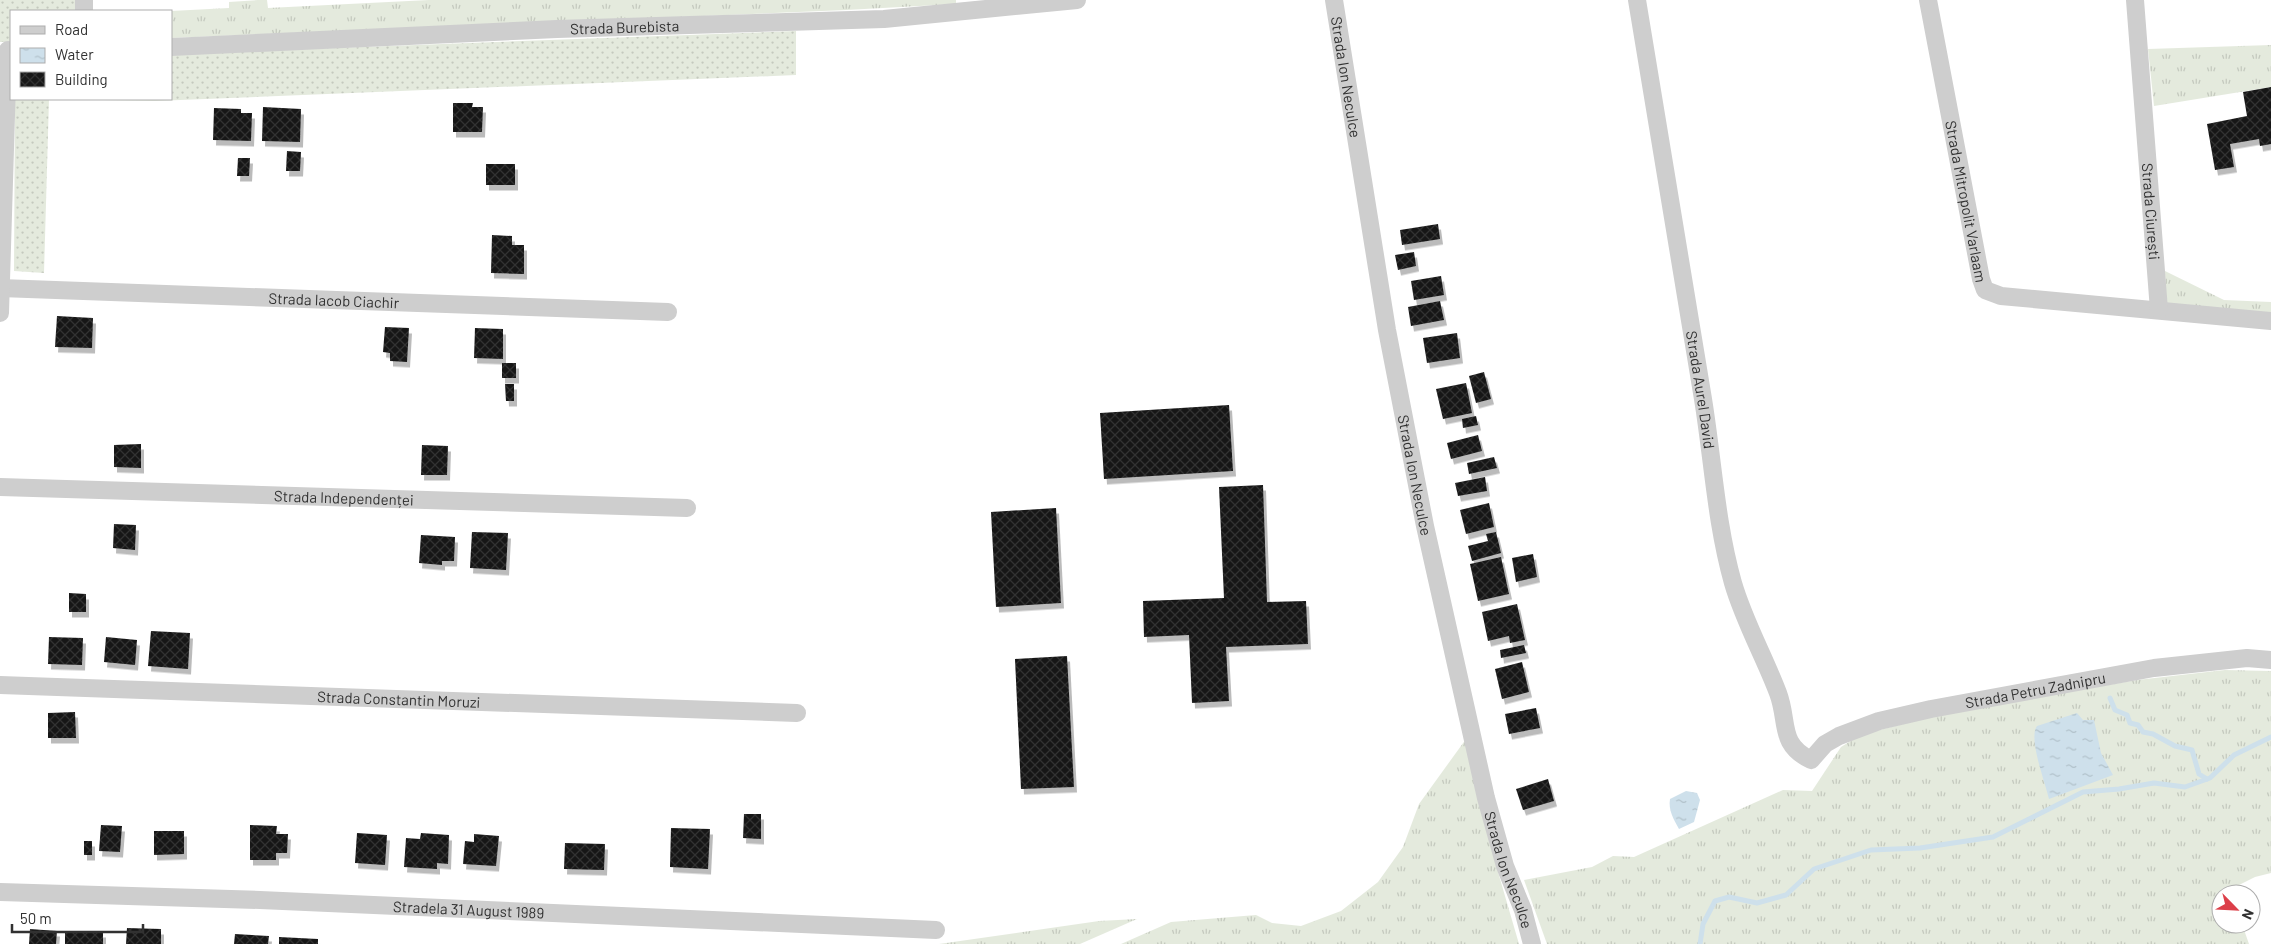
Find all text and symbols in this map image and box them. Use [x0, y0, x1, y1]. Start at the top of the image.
legend [10, 10, 172, 100]
street label: Strada Ion Neculce [1328, 15, 1365, 139]
street label: Strada Burebista [570, 16, 679, 38]
text: Road [55, 20, 88, 38]
text: Water [55, 45, 94, 63]
text: Building [55, 70, 108, 88]
street label: Strada Mitropolit Varlaam [1942, 119, 1990, 284]
street label: Strada Ciurești [2139, 162, 2164, 260]
street label: Strada Iacob Ciachir [268, 289, 400, 311]
street label: Strada Aurel David [1683, 329, 1719, 450]
street label: Strada Ion Neculce [1395, 413, 1436, 537]
street label: Strada Independenței [274, 486, 414, 509]
street label: Strada Petru Zadnipru [1964, 668, 2107, 712]
street label: Strada Constantin Moruzi [317, 687, 481, 711]
street label: Strada Ion Neculce [1481, 809, 1536, 930]
north arrow [2211, 884, 2261, 934]
street label: Stradela 31 August 1989 [393, 897, 545, 922]
scale bar [12, 902, 144, 934]
text: N [2239, 907, 2258, 922]
text: 50 m [20, 909, 52, 927]

